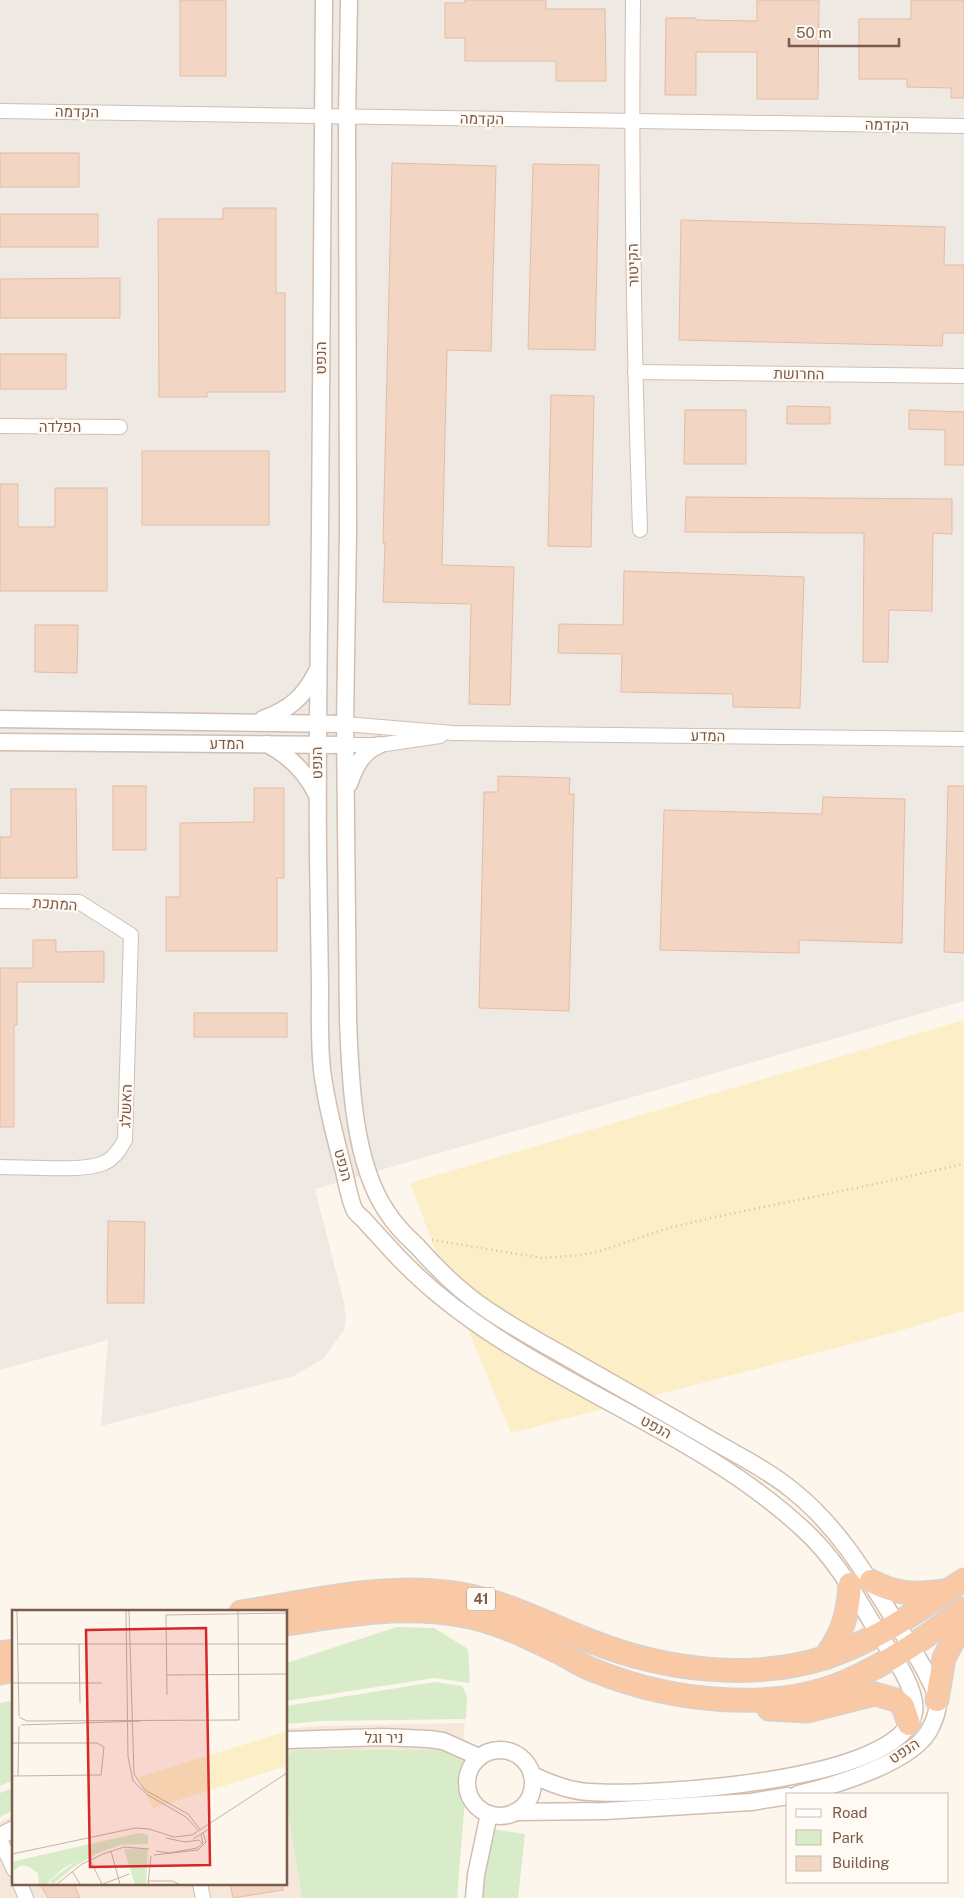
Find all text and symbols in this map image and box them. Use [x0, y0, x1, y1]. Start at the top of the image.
scale bar [789, 15, 899, 47]
text: 50 m [796, 24, 831, 41]
street label: הקדמה [55, 103, 99, 120]
street label: הקדמה [460, 110, 504, 127]
street label: הקדמה [865, 116, 909, 133]
street label: הקיטור [624, 243, 641, 287]
street label: הנפט [312, 342, 329, 374]
street label: החרושת [773, 365, 825, 382]
street label: הפלדה [39, 418, 81, 435]
street label: המדע [690, 727, 726, 744]
street label: המדע [210, 735, 244, 752]
street label: הנפט [308, 746, 325, 780]
street label: המתכת [32, 893, 78, 914]
street label: האשלג [116, 1084, 135, 1128]
street label: הנפט [331, 1147, 356, 1183]
street label: הנפט [638, 1411, 675, 1442]
road number: 41 [467, 1588, 495, 1610]
inset map [12, 1610, 288, 1886]
street label: ניר וגל [365, 1729, 403, 1746]
street label: הנפט [885, 1734, 922, 1767]
legend [786, 1793, 949, 1883]
text: Road [832, 1804, 868, 1821]
text: Park [832, 1829, 864, 1846]
text: Building [832, 1854, 890, 1871]

